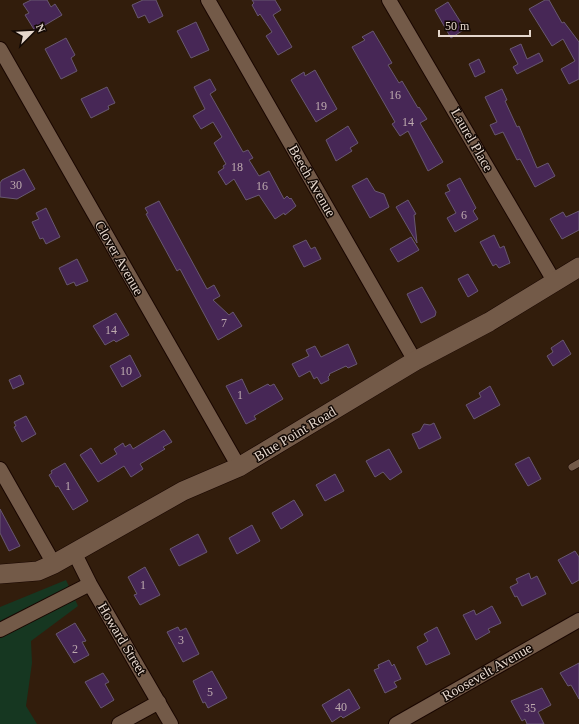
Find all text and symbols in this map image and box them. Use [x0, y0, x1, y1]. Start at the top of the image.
north arrow [12, 12, 52, 52]
scale bar [439, 12, 530, 38]
text: 50 m [445, 19, 470, 33]
text: N [34, 22, 48, 34]
house number: 16 [389, 88, 401, 102]
house number: 19 [315, 99, 327, 113]
street label: Laurel Place [448, 106, 496, 174]
house number: 14 [402, 115, 414, 129]
street label: Beech Avenue [285, 143, 339, 219]
house number: 18 [231, 160, 243, 174]
house number: 30 [10, 178, 22, 192]
house number: 16 [256, 179, 268, 193]
house number: 6 [461, 208, 467, 222]
street label: Clover Avenue [92, 218, 146, 298]
house number: 7 [221, 316, 227, 330]
house number: 14 [105, 323, 117, 337]
house number: 10 [120, 364, 132, 378]
house number: 1 [237, 388, 243, 402]
street label: Blue Point Road [251, 404, 339, 464]
house number: 1 [65, 479, 71, 493]
house number: 1 [140, 578, 146, 592]
street label: Howard Street [95, 600, 149, 678]
house number: 3 [178, 633, 184, 647]
street label: Roosevelt Avenue [439, 640, 535, 704]
house number: 2 [72, 642, 78, 656]
house number: 5 [207, 685, 213, 699]
house number: 40 [335, 700, 347, 714]
house number: 35 [524, 701, 536, 715]

